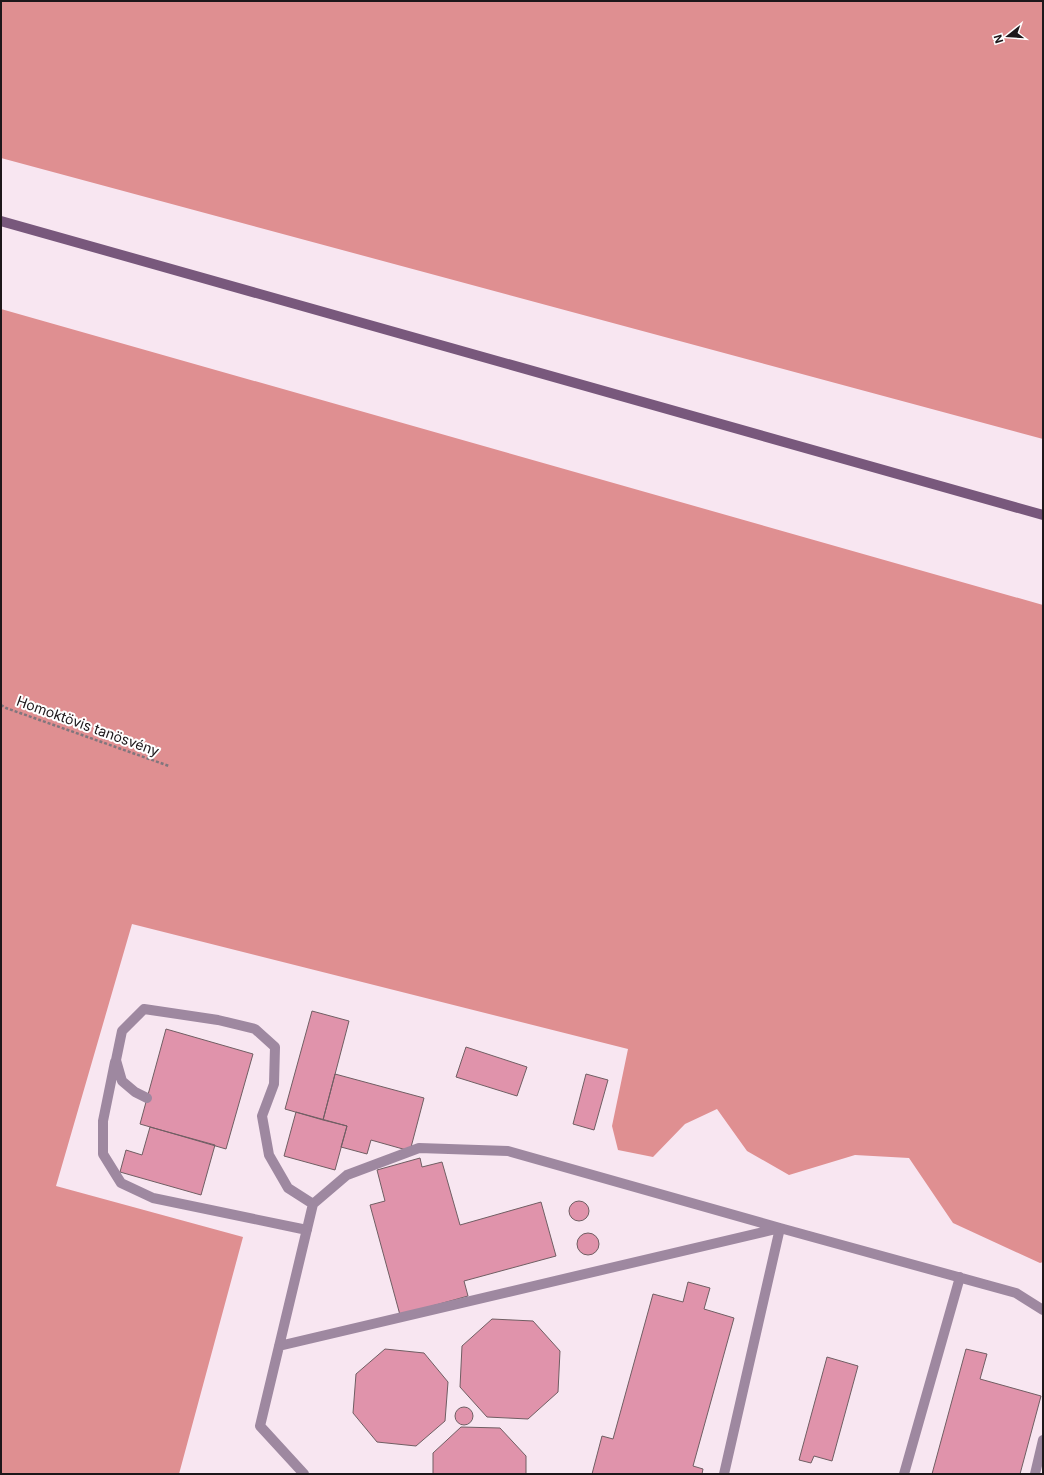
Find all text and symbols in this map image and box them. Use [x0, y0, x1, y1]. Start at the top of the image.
north arrow [988, 16, 1028, 56]
text: N [991, 33, 1006, 45]
street label: Homoktövis tanösvény [15, 692, 162, 759]

